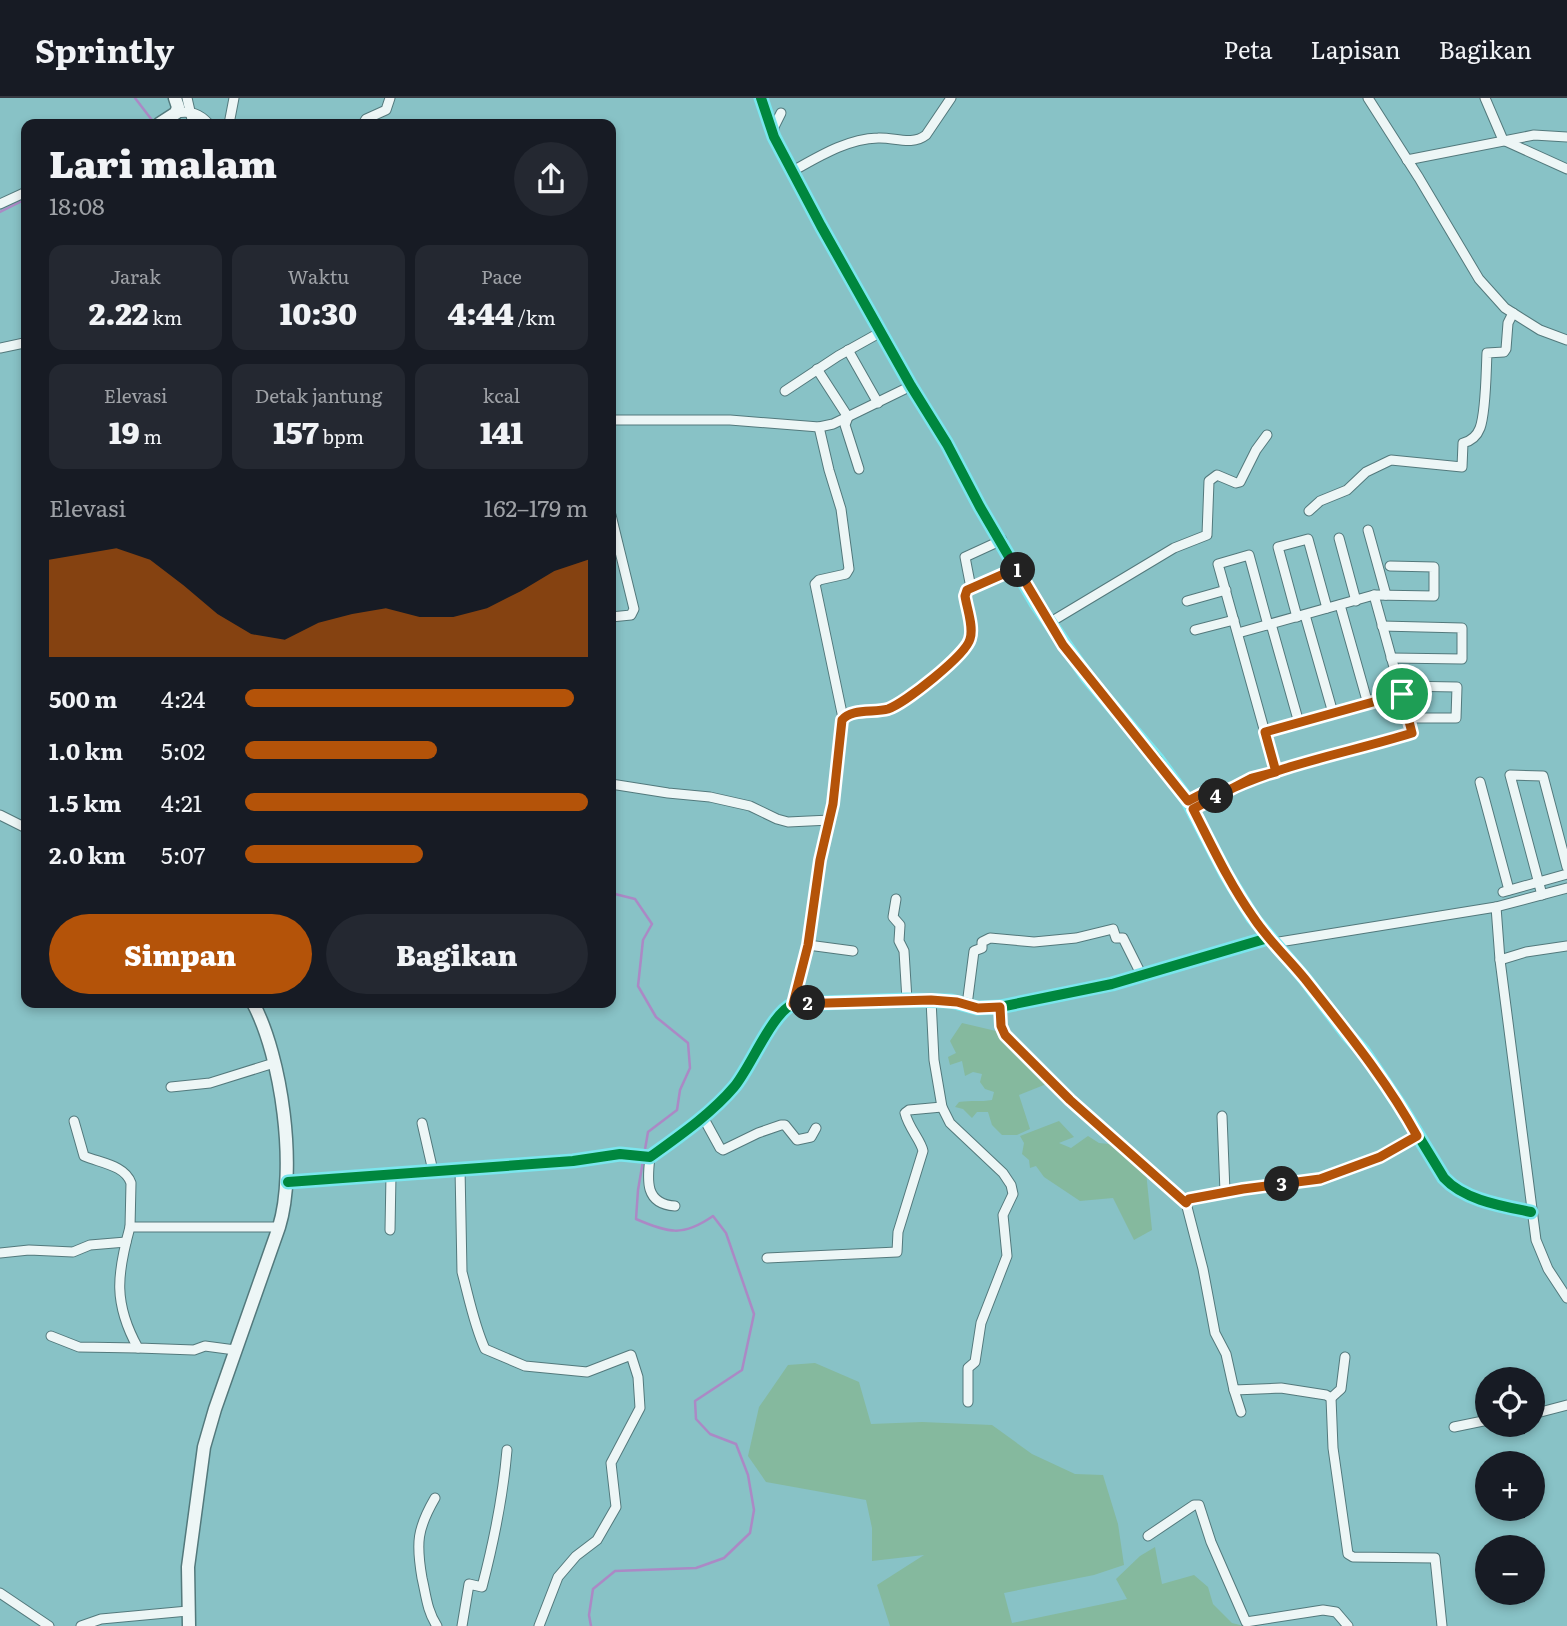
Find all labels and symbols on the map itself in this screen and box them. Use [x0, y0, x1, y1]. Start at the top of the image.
pin: 1 [1000, 552, 1036, 588]
pin [1372, 664, 1432, 724]
pin: 4 [1198, 778, 1234, 814]
pin: 2 [790, 986, 826, 1020]
pin: 3 [1264, 1166, 1300, 1202]

